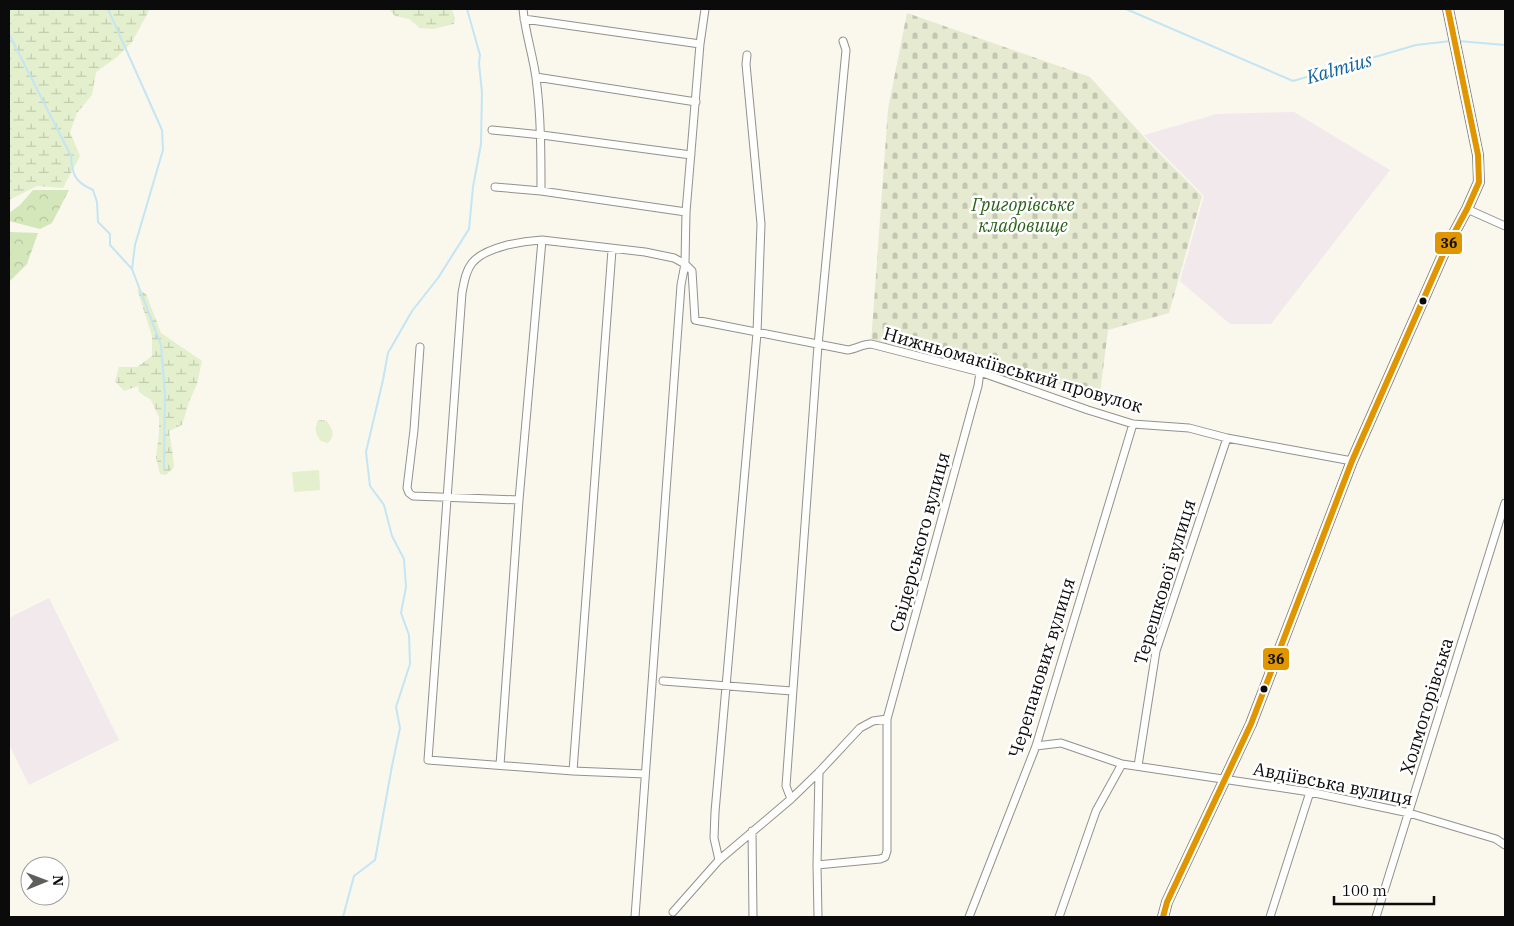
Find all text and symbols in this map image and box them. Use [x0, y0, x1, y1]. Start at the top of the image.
water label: Kalmius [1302, 47, 1375, 89]
park label: Григорівське кладовище [970, 193, 1075, 237]
line badge: 36 [1434, 231, 1463, 255]
text: 36 [1441, 234, 1457, 252]
unlabelled marker [1418, 296, 1428, 306]
street label: Нижньомакіївський провулок [881, 321, 1146, 418]
street label: Свiдерського вулиця [884, 449, 955, 634]
street label: Терешкової вулиця [1128, 496, 1201, 667]
street label: Черепанових вулиця [1003, 575, 1080, 761]
street label: Холмогорівська [1395, 635, 1458, 777]
line badge: 36 [1262, 647, 1290, 671]
text: 36 [1268, 650, 1284, 668]
unlabelled marker [1259, 684, 1269, 694]
street label: Авдіївська вулиця [1251, 757, 1415, 810]
north arrow [20, 856, 70, 906]
scale bar [1334, 874, 1434, 906]
text: N [49, 875, 67, 886]
text: 100 m [1342, 881, 1387, 900]

